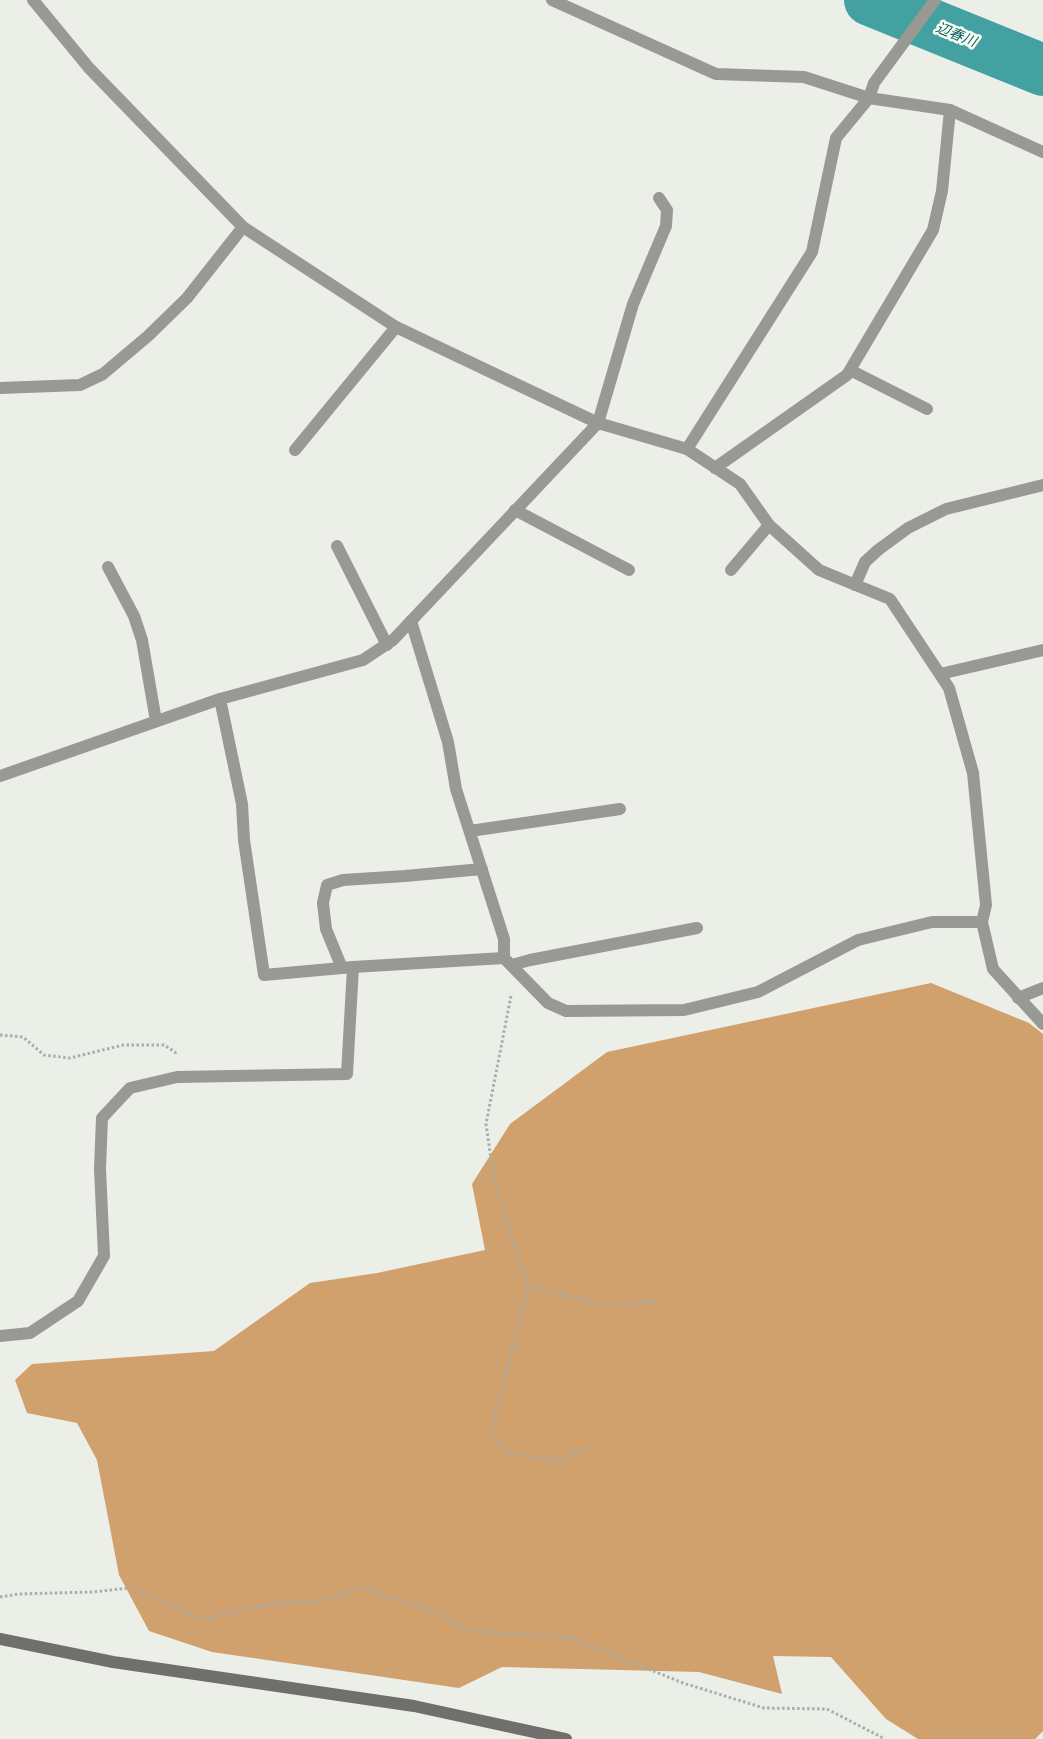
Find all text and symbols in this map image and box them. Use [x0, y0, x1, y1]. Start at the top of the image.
water label: 辺春川 [933, 19, 979, 51]

